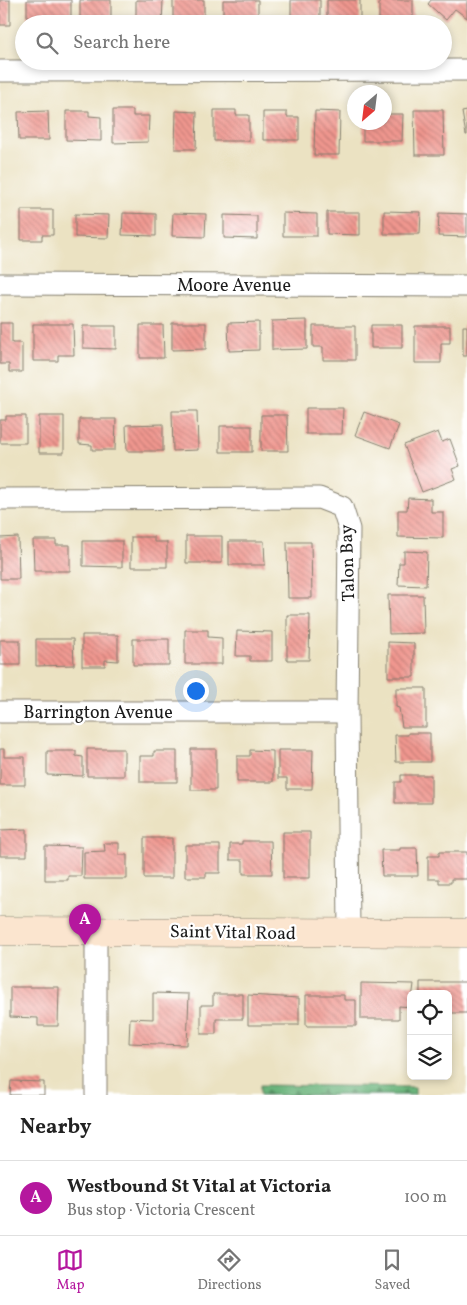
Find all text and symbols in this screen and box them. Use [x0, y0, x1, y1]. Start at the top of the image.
search box [15, 15, 452, 70]
icon: search [33, 29, 61, 57]
text: Search here [73, 30, 170, 56]
north arrow [347, 85, 392, 130]
street label: Moore Avenue [177, 274, 291, 299]
street label: Talon Bay [335, 524, 362, 602]
your location [183, 678, 209, 704]
street label: Barrington Avenue [23, 701, 173, 726]
pin: A [69, 904, 101, 945]
street label: Saint Vital Road [170, 920, 296, 947]
map controls [407, 990, 452, 1080]
button: locate [407, 990, 452, 1035]
button: layers [407, 1035, 452, 1080]
text: Nearby [20, 1113, 91, 1142]
text: Westbound St Vital at Victoria [67, 1174, 331, 1200]
text: A [30, 1187, 42, 1209]
text: 100 m [404, 1187, 447, 1209]
text: Bus stop · Victoria Crescent [67, 1200, 255, 1222]
tab: Map [56, 1246, 84, 1295]
tab: Directions [197, 1246, 262, 1295]
tab: Saved [374, 1246, 411, 1295]

